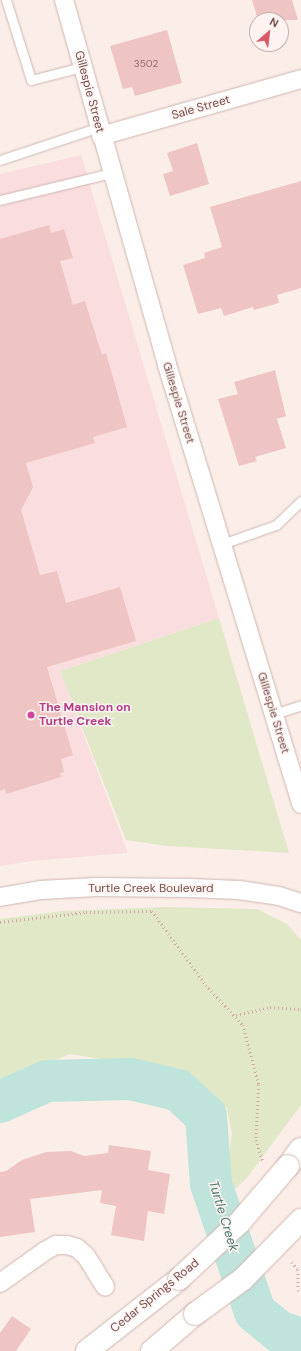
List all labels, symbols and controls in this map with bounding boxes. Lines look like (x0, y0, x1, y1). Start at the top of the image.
north arrow (249, 12, 289, 52)
text: N (267, 14, 281, 30)
street label: Gillespie Street (71, 49, 107, 135)
house number: 3502 (134, 58, 158, 70)
street label: Sale Street (170, 93, 232, 123)
street label: Gillespie Street (159, 360, 197, 446)
street label: Gillespie Street (254, 670, 292, 756)
place label: The Mansion on Turtle Creek (39, 701, 131, 729)
marker: The Mansion on Turtle Creek (26, 710, 36, 720)
street label: Turtle Creek Boulevard (88, 882, 214, 896)
water label: Turtle Creek (205, 1179, 241, 1253)
street label: Cedar Springs Road (108, 1256, 202, 1336)

